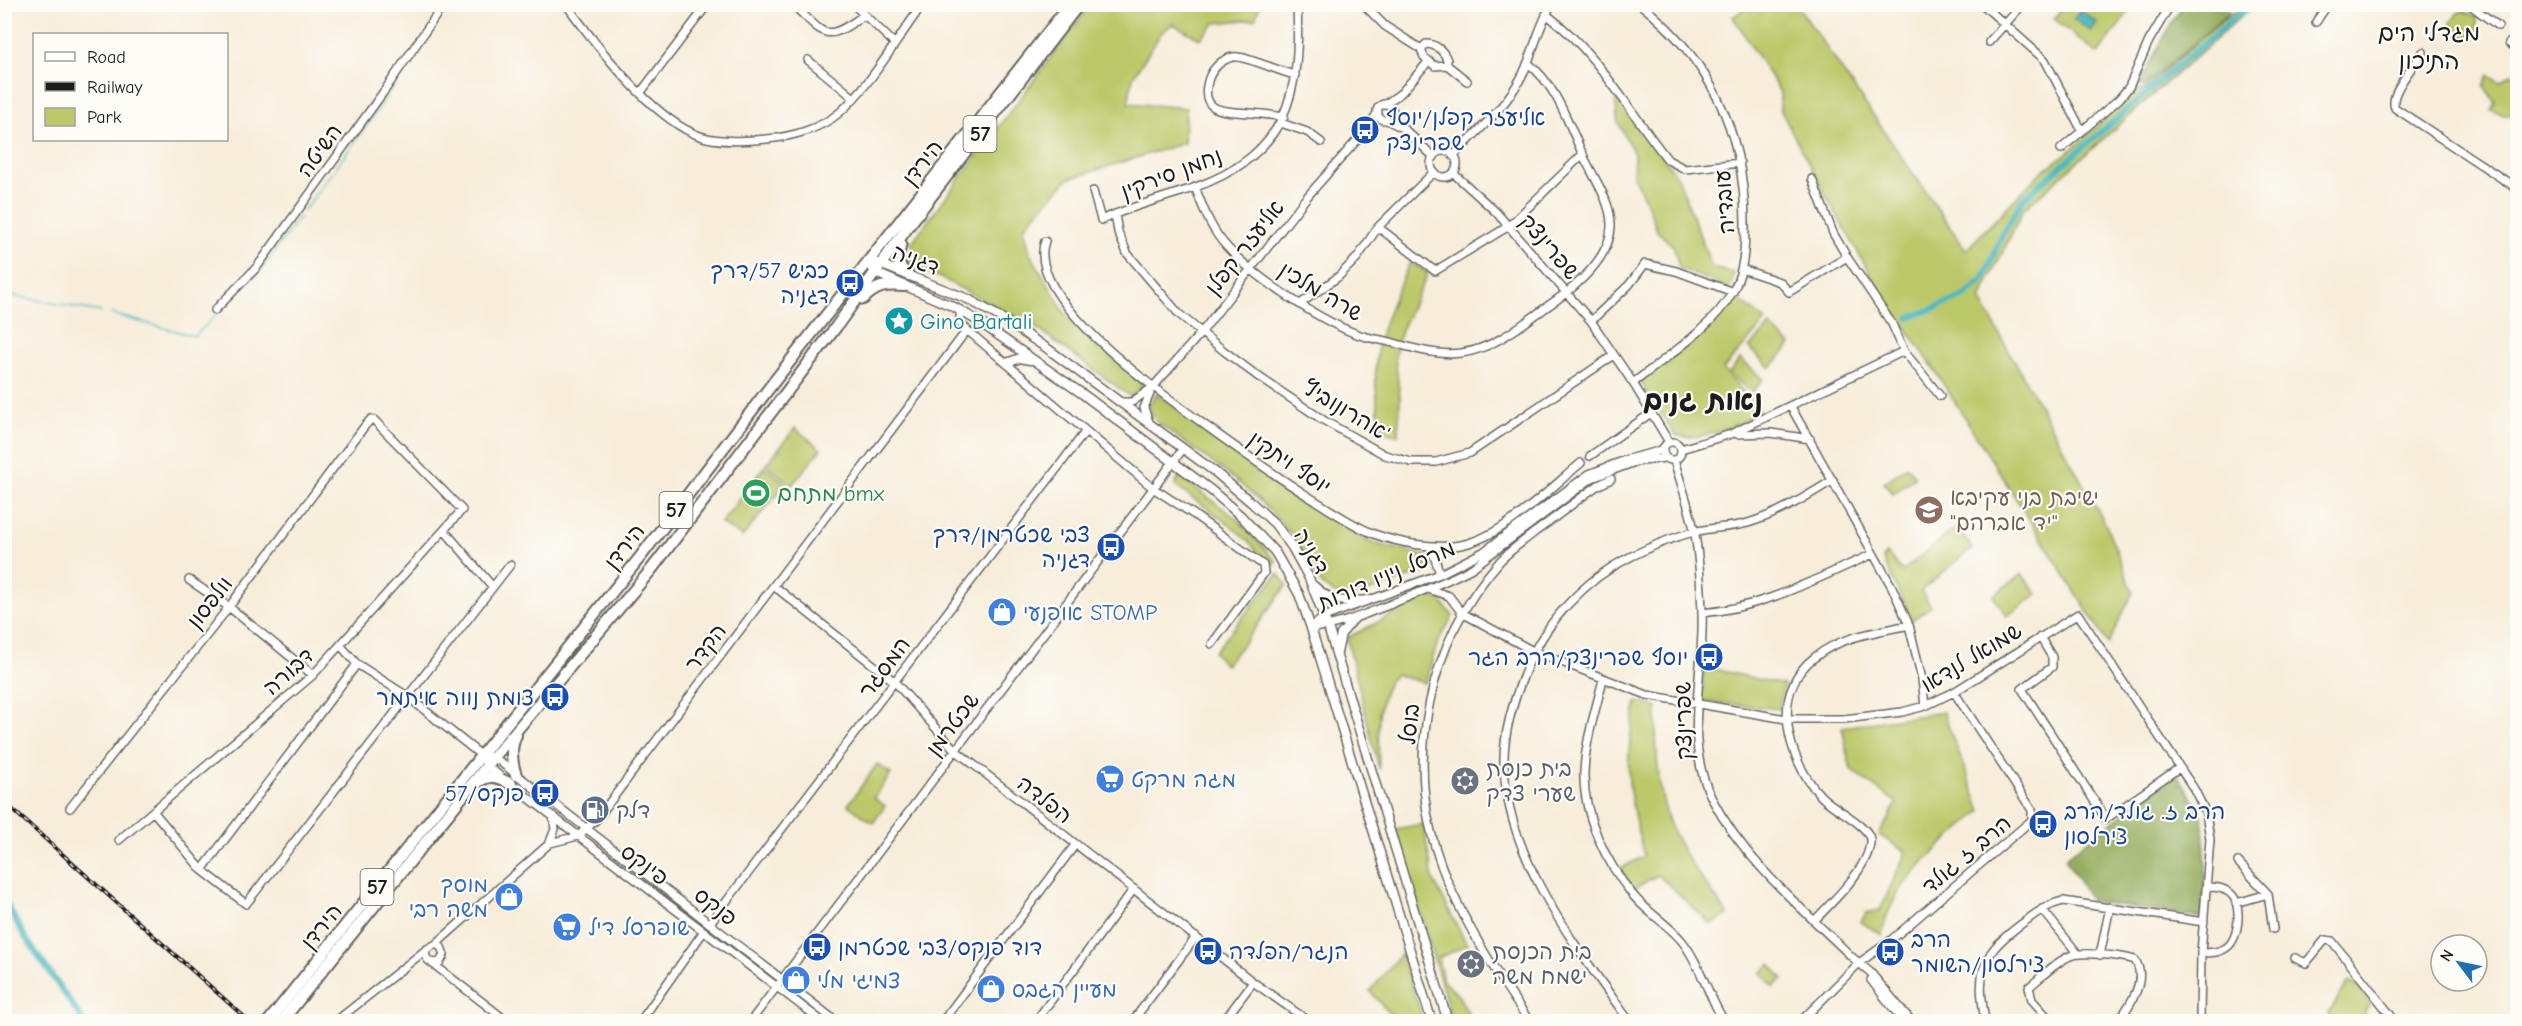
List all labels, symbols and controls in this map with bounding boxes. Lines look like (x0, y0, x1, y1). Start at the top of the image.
district label: מגדלי הים התיכון (2378, 19, 2480, 75)
legend (33, 33, 228, 141)
text: Road (87, 47, 126, 68)
text: Railway (87, 77, 144, 98)
place label: אליעזר קפלן/יוסף שפרינצק (1386, 105, 1546, 156)
text: Park (87, 107, 122, 128)
bus stop icon: אליעזר קפלן/יוסף שפרינצק (1349, 114, 1381, 146)
road number: 57 (964, 116, 996, 152)
street label: השיטה (292, 119, 348, 182)
street label: הירדן (897, 135, 949, 191)
street label: נחמן סירקין (1117, 143, 1226, 205)
street label: עובדיה (1710, 169, 1740, 235)
street label: אליעזר קפלן (1200, 195, 1290, 300)
street label: שפרינצק (1514, 208, 1584, 285)
street label: דגניה (888, 239, 943, 281)
street label: שרה מלכין (1274, 257, 1367, 327)
place label: כביש 57/דרך דגניה (711, 258, 829, 309)
bus stop icon: כביש 57/דרך דגניה (834, 267, 866, 299)
place icon: Gino Bartali (883, 305, 915, 337)
place label: Gino Bartali (920, 309, 1032, 335)
street label: אהרונוביץ' (1298, 375, 1395, 447)
district label: נאות גנים (1643, 385, 1763, 418)
street label: יוסף ויתקין (1243, 426, 1336, 500)
sports icon: מתחם bmx (740, 477, 772, 509)
place label: מתחם bmx (777, 481, 885, 507)
place label: ישיבת בני עקיבא "יד אברהם" (1950, 485, 2099, 536)
road number: 57 (660, 492, 692, 528)
school or university icon: ישיבת בני עקיבא "יד אברהם" (1913, 494, 1945, 526)
street label: הירדן (599, 519, 651, 575)
place label: צבי שכטרמן/דרך דגניה (933, 522, 1090, 573)
street label: דגניה (1288, 524, 1335, 579)
bus stop icon: צבי שכטרמן/דרך דגניה (1095, 531, 1127, 563)
street label: מרסל ניניו דורות (1312, 535, 1459, 617)
street label: וולפסון (182, 572, 238, 634)
shop icon: אופנעי STOMP (986, 596, 1018, 628)
place label: אופנעי STOMP (1023, 600, 1157, 626)
street label: שמואל לנדאו (1916, 618, 2027, 698)
street label: הקדר (679, 619, 732, 677)
street label: המסגר (854, 632, 916, 703)
bus stop icon: יוסף שפרינצק/הרב הגר (1693, 641, 1725, 673)
street label: דבורה (258, 642, 319, 701)
place label: יוסף שפרינצק/הרב הגר (1468, 645, 1688, 671)
bus stop icon: צומת נווה איתמר (539, 681, 571, 713)
street label: שפרינצק (1670, 681, 1698, 760)
place label: צומת נווה איתמר (376, 685, 534, 711)
street label: שכטרמן (921, 688, 985, 761)
street label: בוסל (1395, 702, 1425, 746)
place label: בית כנסת שערי צדק (1486, 756, 1576, 807)
supermarket icon: מגה מרקט (1094, 763, 1126, 795)
synagogue icon: בית כנסת שערי צדק (1449, 765, 1481, 797)
place label: מגה מרקט (1131, 767, 1236, 793)
street label: הפלדה (1012, 770, 1077, 829)
bus stop icon: פנקס/57 (529, 777, 561, 809)
place label: פנקס/57 (445, 781, 524, 807)
fuel station icon: דלק (579, 794, 611, 826)
place label: דלק (616, 798, 650, 824)
place label: הרב ז. גולד/הרב צירלסון (2064, 799, 2225, 850)
bus stop icon: הרב ז. גולד/הרב צירלסון (2027, 808, 2059, 840)
street label: הרב ז גולד (1917, 810, 2016, 900)
street label: פינקס (615, 838, 673, 891)
road number: 57 (360, 869, 394, 905)
place label: מוסך משה רבי (409, 872, 488, 923)
shop icon: מוסך משה רבי (493, 881, 525, 913)
street label: פנקס (689, 882, 742, 931)
street label: הירדן (296, 899, 348, 955)
supermarket icon: שופרסל דיל (551, 911, 583, 943)
place label: שופרסל דיל (588, 915, 690, 941)
place label: הרב צירלסון/השומר (1911, 927, 2045, 978)
bus stop icon: דוד פנקס/צבי שכטרמן (801, 931, 833, 963)
north arrow (2429, 933, 2489, 993)
place label: דוד פנקס/צבי שכטרמן (838, 935, 1042, 961)
bus stop icon: הנגר/הפלדה (1192, 935, 1224, 967)
bus stop icon: הרב צירלסון/השומר (1874, 936, 1906, 968)
place label: הנגר/הפלדה (1229, 939, 1349, 965)
place label: בית הכנסת ישמח משה (1492, 939, 1592, 990)
text: N (2437, 946, 2458, 965)
synagogue icon: בית הכנסת ישמח משה (1455, 948, 1487, 980)
shop icon: צמיגי מלי (780, 964, 812, 996)
place label: צמיגי מלי (817, 968, 900, 994)
shop icon: מעיין הגבס (975, 973, 1007, 1005)
place label: מעיין הגבס (1012, 977, 1117, 1003)

